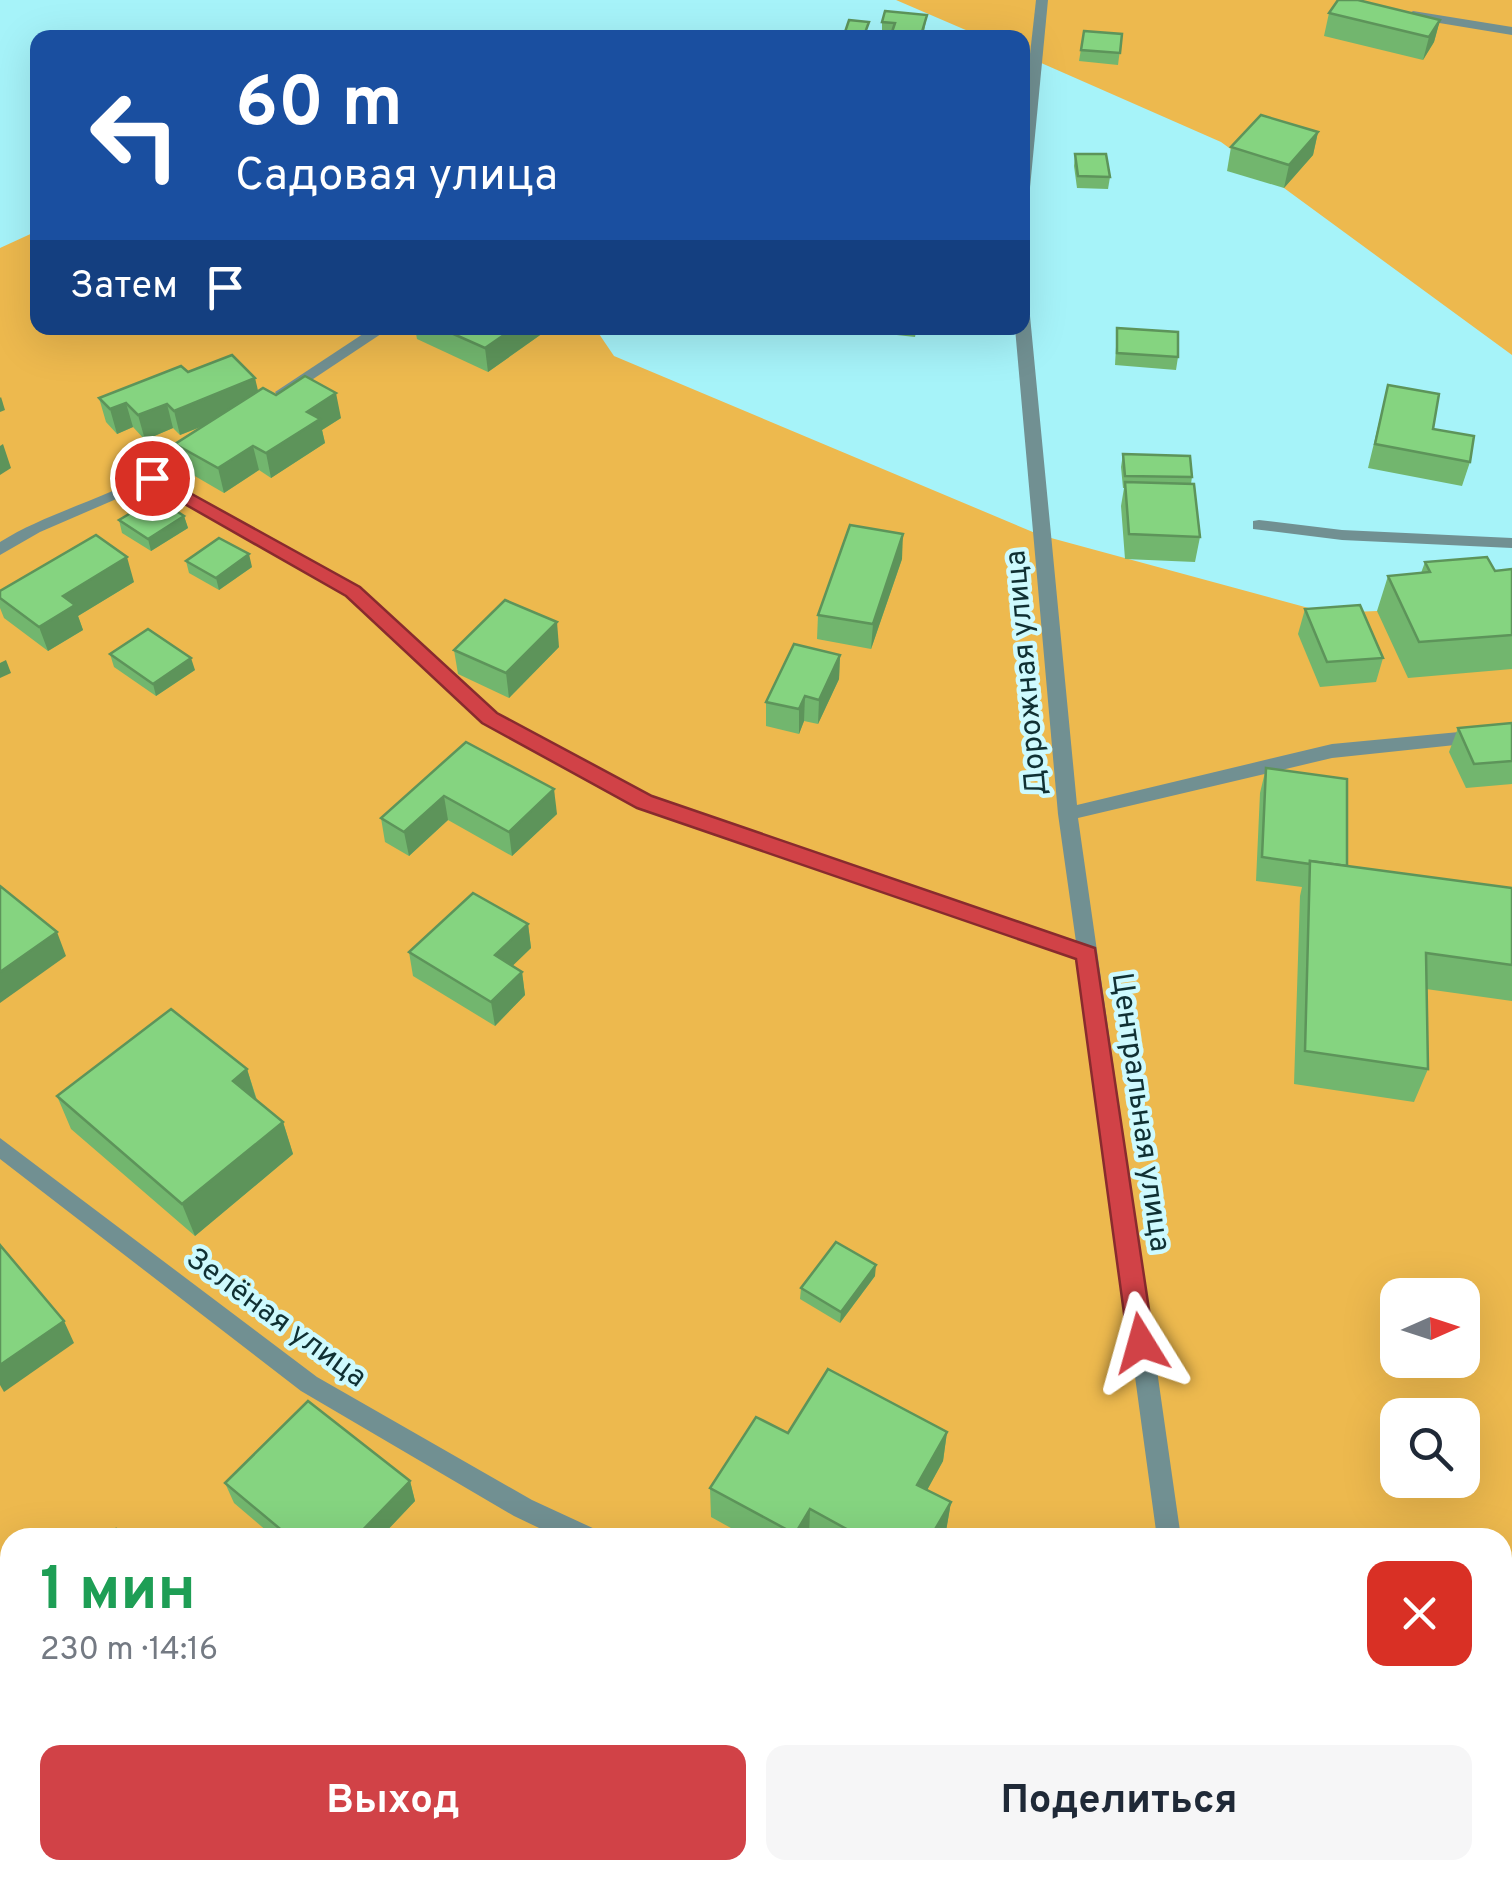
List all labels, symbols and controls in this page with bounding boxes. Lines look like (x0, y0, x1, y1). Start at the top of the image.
text: 60 m (235, 62, 403, 151)
icon: left (70, 70, 200, 200)
text: Садовая улица (235, 149, 558, 206)
icon: arrive (198, 260, 253, 315)
text: Затем (70, 263, 178, 312)
pin (110, 436, 195, 521)
icon: arrive (125, 451, 180, 506)
street label: Дорожная улица (998, 549, 1057, 797)
street label: Центральная улица (1102, 970, 1177, 1254)
street label: Зелёная улица (178, 1241, 373, 1397)
north arrow (1380, 1278, 1480, 1378)
map controls (1380, 1278, 1480, 1498)
position arrow (1089, 1291, 1193, 1395)
button: search (1380, 1398, 1480, 1498)
text: 1 мин (40, 1555, 196, 1631)
button: close (1367, 1561, 1472, 1666)
text: 230 m · 14:16 (40, 1631, 218, 1671)
button: Выход (40, 1745, 746, 1860)
button: Поделиться (766, 1745, 1472, 1860)

